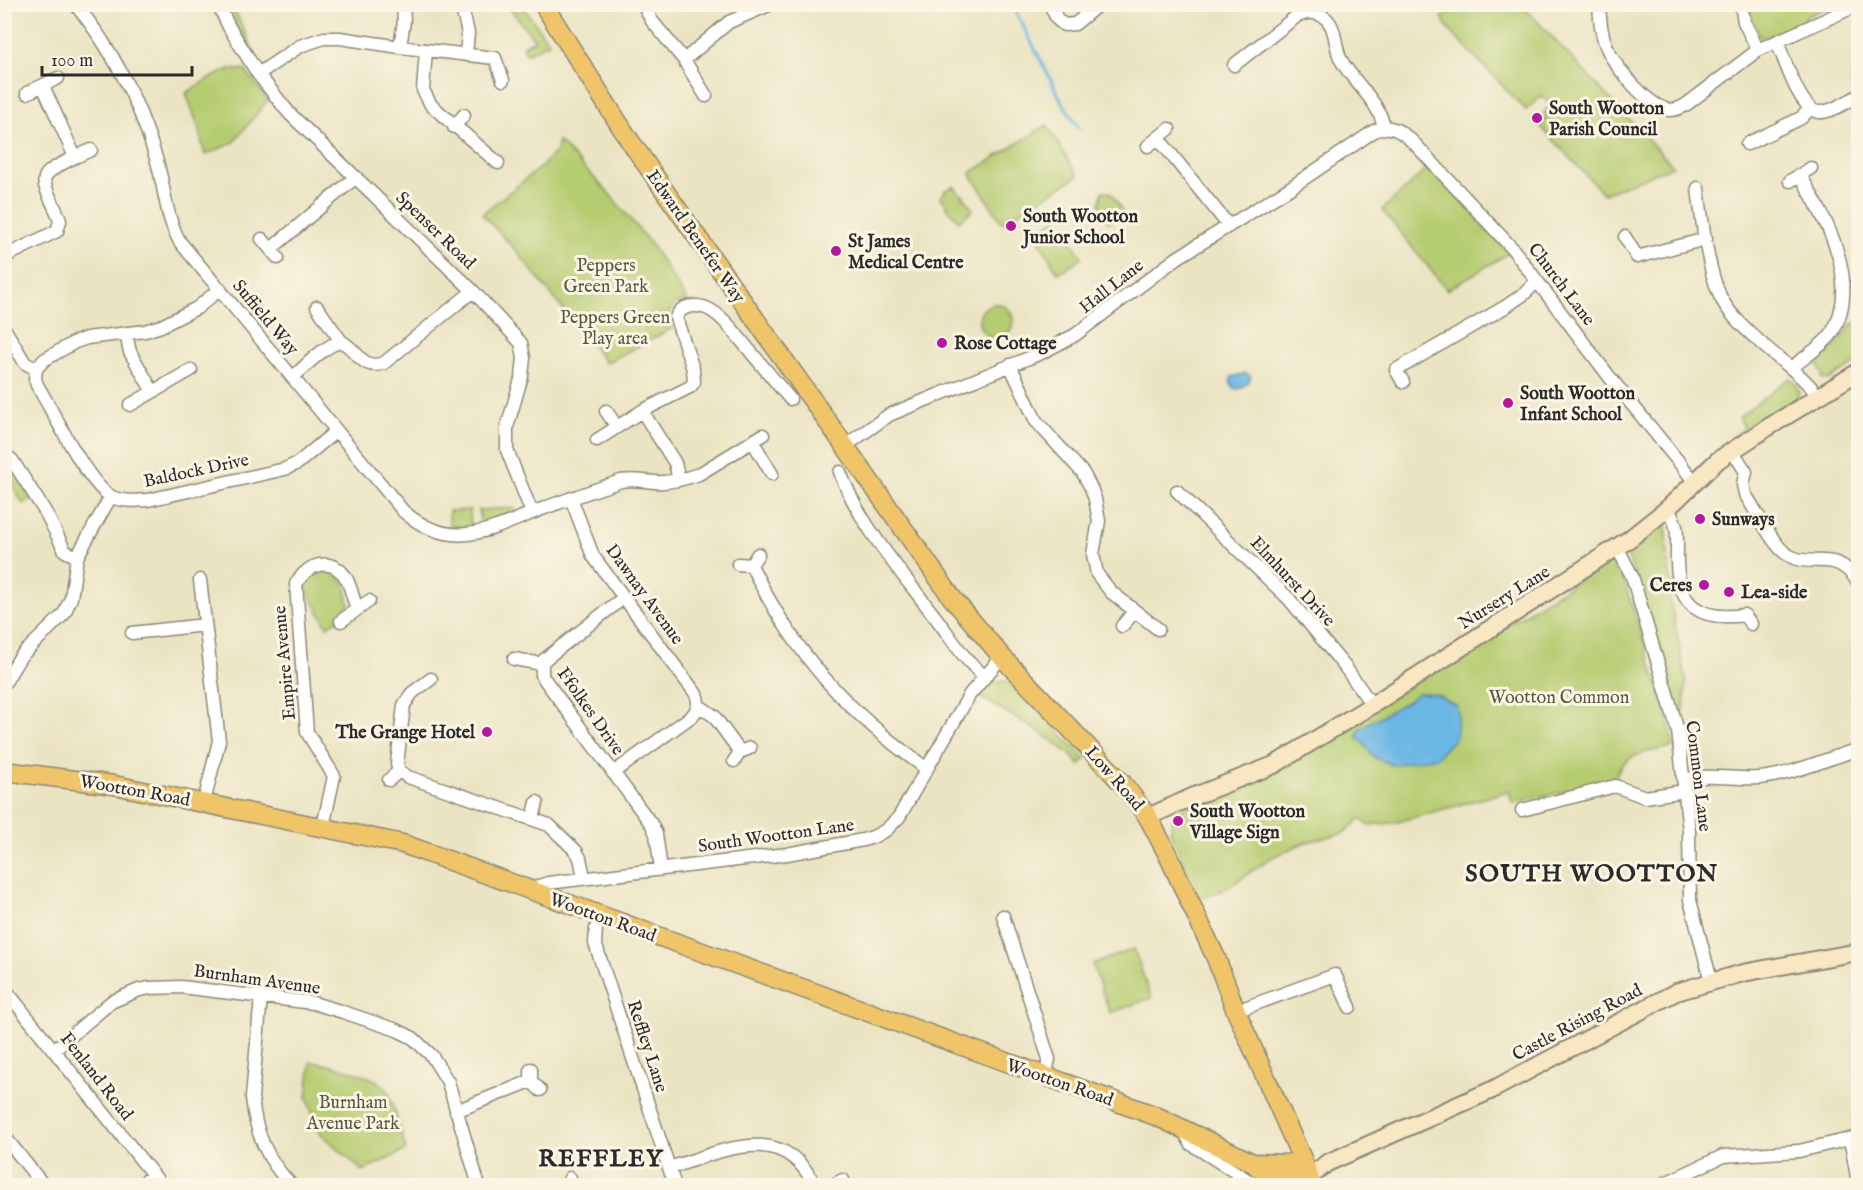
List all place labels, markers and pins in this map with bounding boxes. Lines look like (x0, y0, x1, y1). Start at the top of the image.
place label: South Wootton Parish Council (1549, 98, 1664, 142)
marker: South Wootton Parish Council (1530, 111, 1544, 125)
place label: South Wootton Junior School (1021, 206, 1138, 250)
marker: South Wootton Junior School (1004, 219, 1018, 233)
place label: St James Medical Centre (848, 231, 964, 275)
marker: St James Medical Centre (829, 244, 843, 258)
place label: Rose Cottage (954, 333, 1057, 356)
marker: Rose Cottage (935, 336, 949, 350)
place label: South Wootton Infant School (1520, 383, 1635, 427)
marker: South Wootton Infant School (1501, 396, 1515, 410)
place label: Sunways (1712, 509, 1775, 532)
marker: Sunways (1693, 512, 1707, 526)
place label: Ceres (1650, 575, 1693, 598)
marker: Ceres (1697, 578, 1711, 592)
place label: Lea-side (1741, 582, 1808, 605)
marker: Lea-side (1722, 585, 1736, 599)
place label: The Grange Hotel (335, 722, 476, 745)
marker: The Grange Hotel (480, 725, 494, 739)
place label: South Wootton Village Sign (1189, 801, 1305, 845)
marker: South Wootton Village Sign (1171, 814, 1185, 828)

